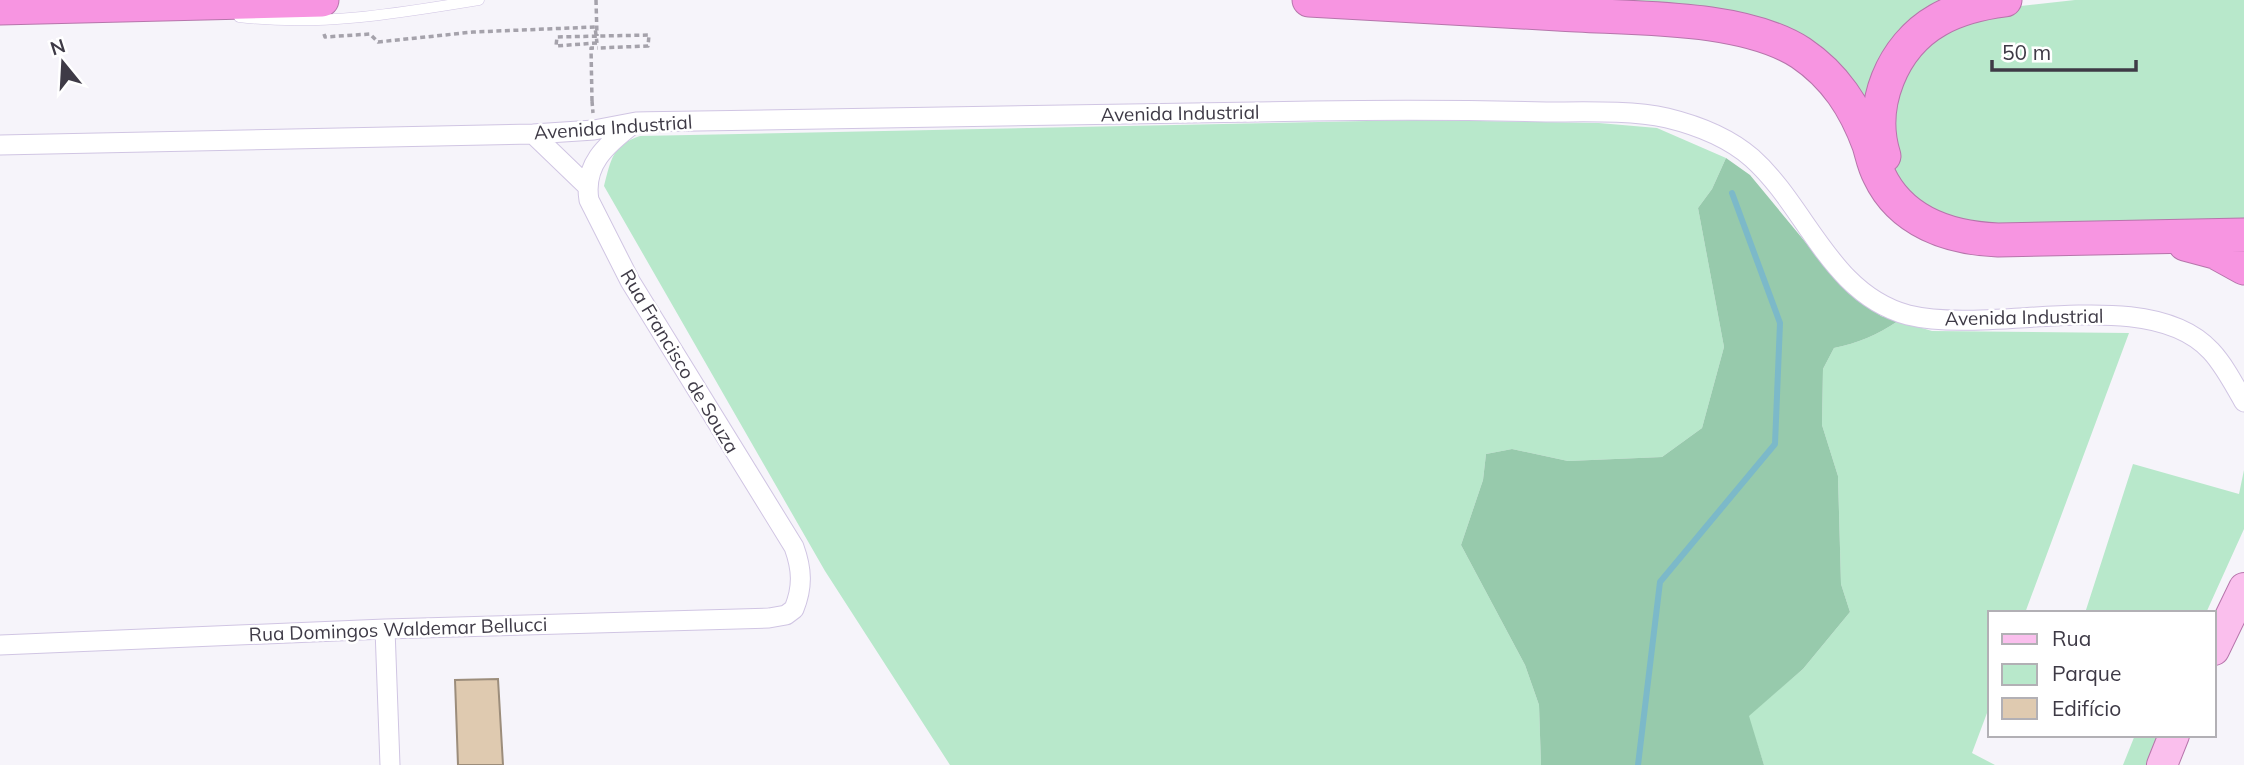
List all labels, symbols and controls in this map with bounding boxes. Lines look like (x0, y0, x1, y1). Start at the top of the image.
north arrow (28, 28, 98, 98)
scale bar (1992, 28, 2136, 72)
text: N (47, 33, 68, 60)
text: 50 m (2002, 39, 2051, 65)
street label: Avenida Industrial (1100, 100, 1260, 126)
street label: Avenida Industrial (533, 109, 693, 145)
street label: Rua Francisco de Souza (616, 265, 744, 457)
street label: Avenida Industrial (1944, 304, 2104, 330)
legend (1988, 611, 2216, 737)
street label: Rua Domingos Waldemar Bellucci (248, 612, 548, 646)
text: Rua (2052, 625, 2091, 651)
text: Parque (2052, 660, 2121, 686)
text: Edifício (2052, 695, 2121, 721)

